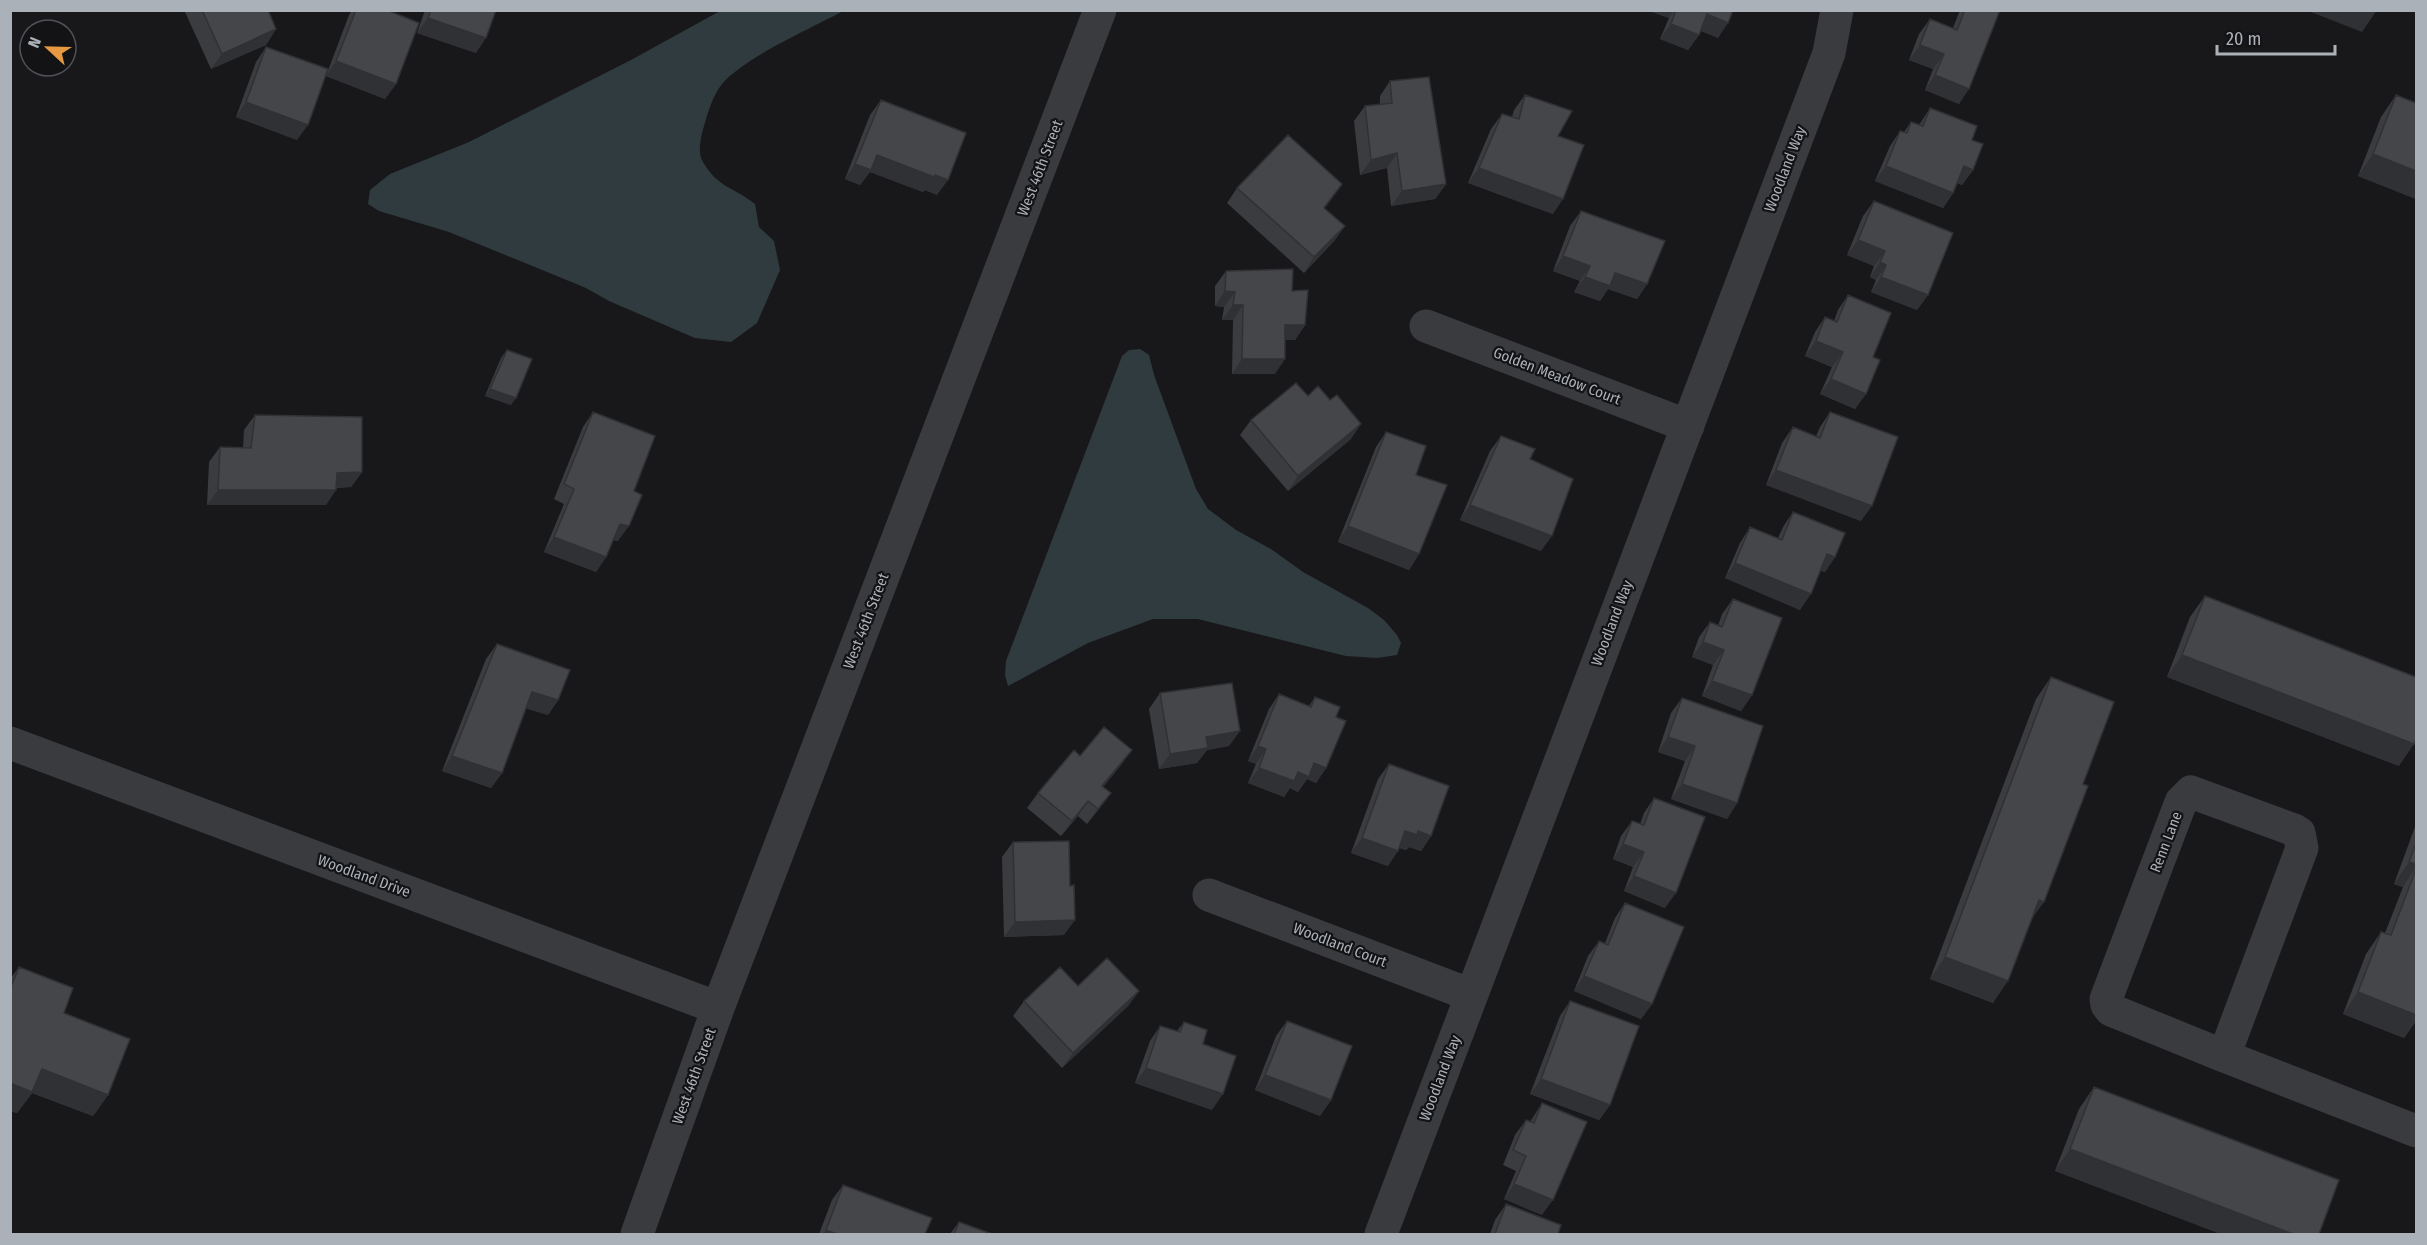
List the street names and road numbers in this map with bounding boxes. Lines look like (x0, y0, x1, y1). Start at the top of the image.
street label: West 46th Street (1013, 117, 1067, 218)
street label: Woodland Way (1760, 123, 1810, 214)
street label: Golden Meadow Court (1491, 343, 1623, 409)
street label: West 46th Street (839, 570, 893, 671)
street label: Woodland Way (1587, 577, 1637, 668)
street label: Renn Lane (2146, 809, 2186, 875)
street label: Woodland Drive (315, 851, 413, 901)
street label: Woodland Court (1291, 919, 1389, 971)
street label: West 46th Street (668, 1025, 720, 1127)
street label: Woodland Way (1415, 1032, 1465, 1123)

